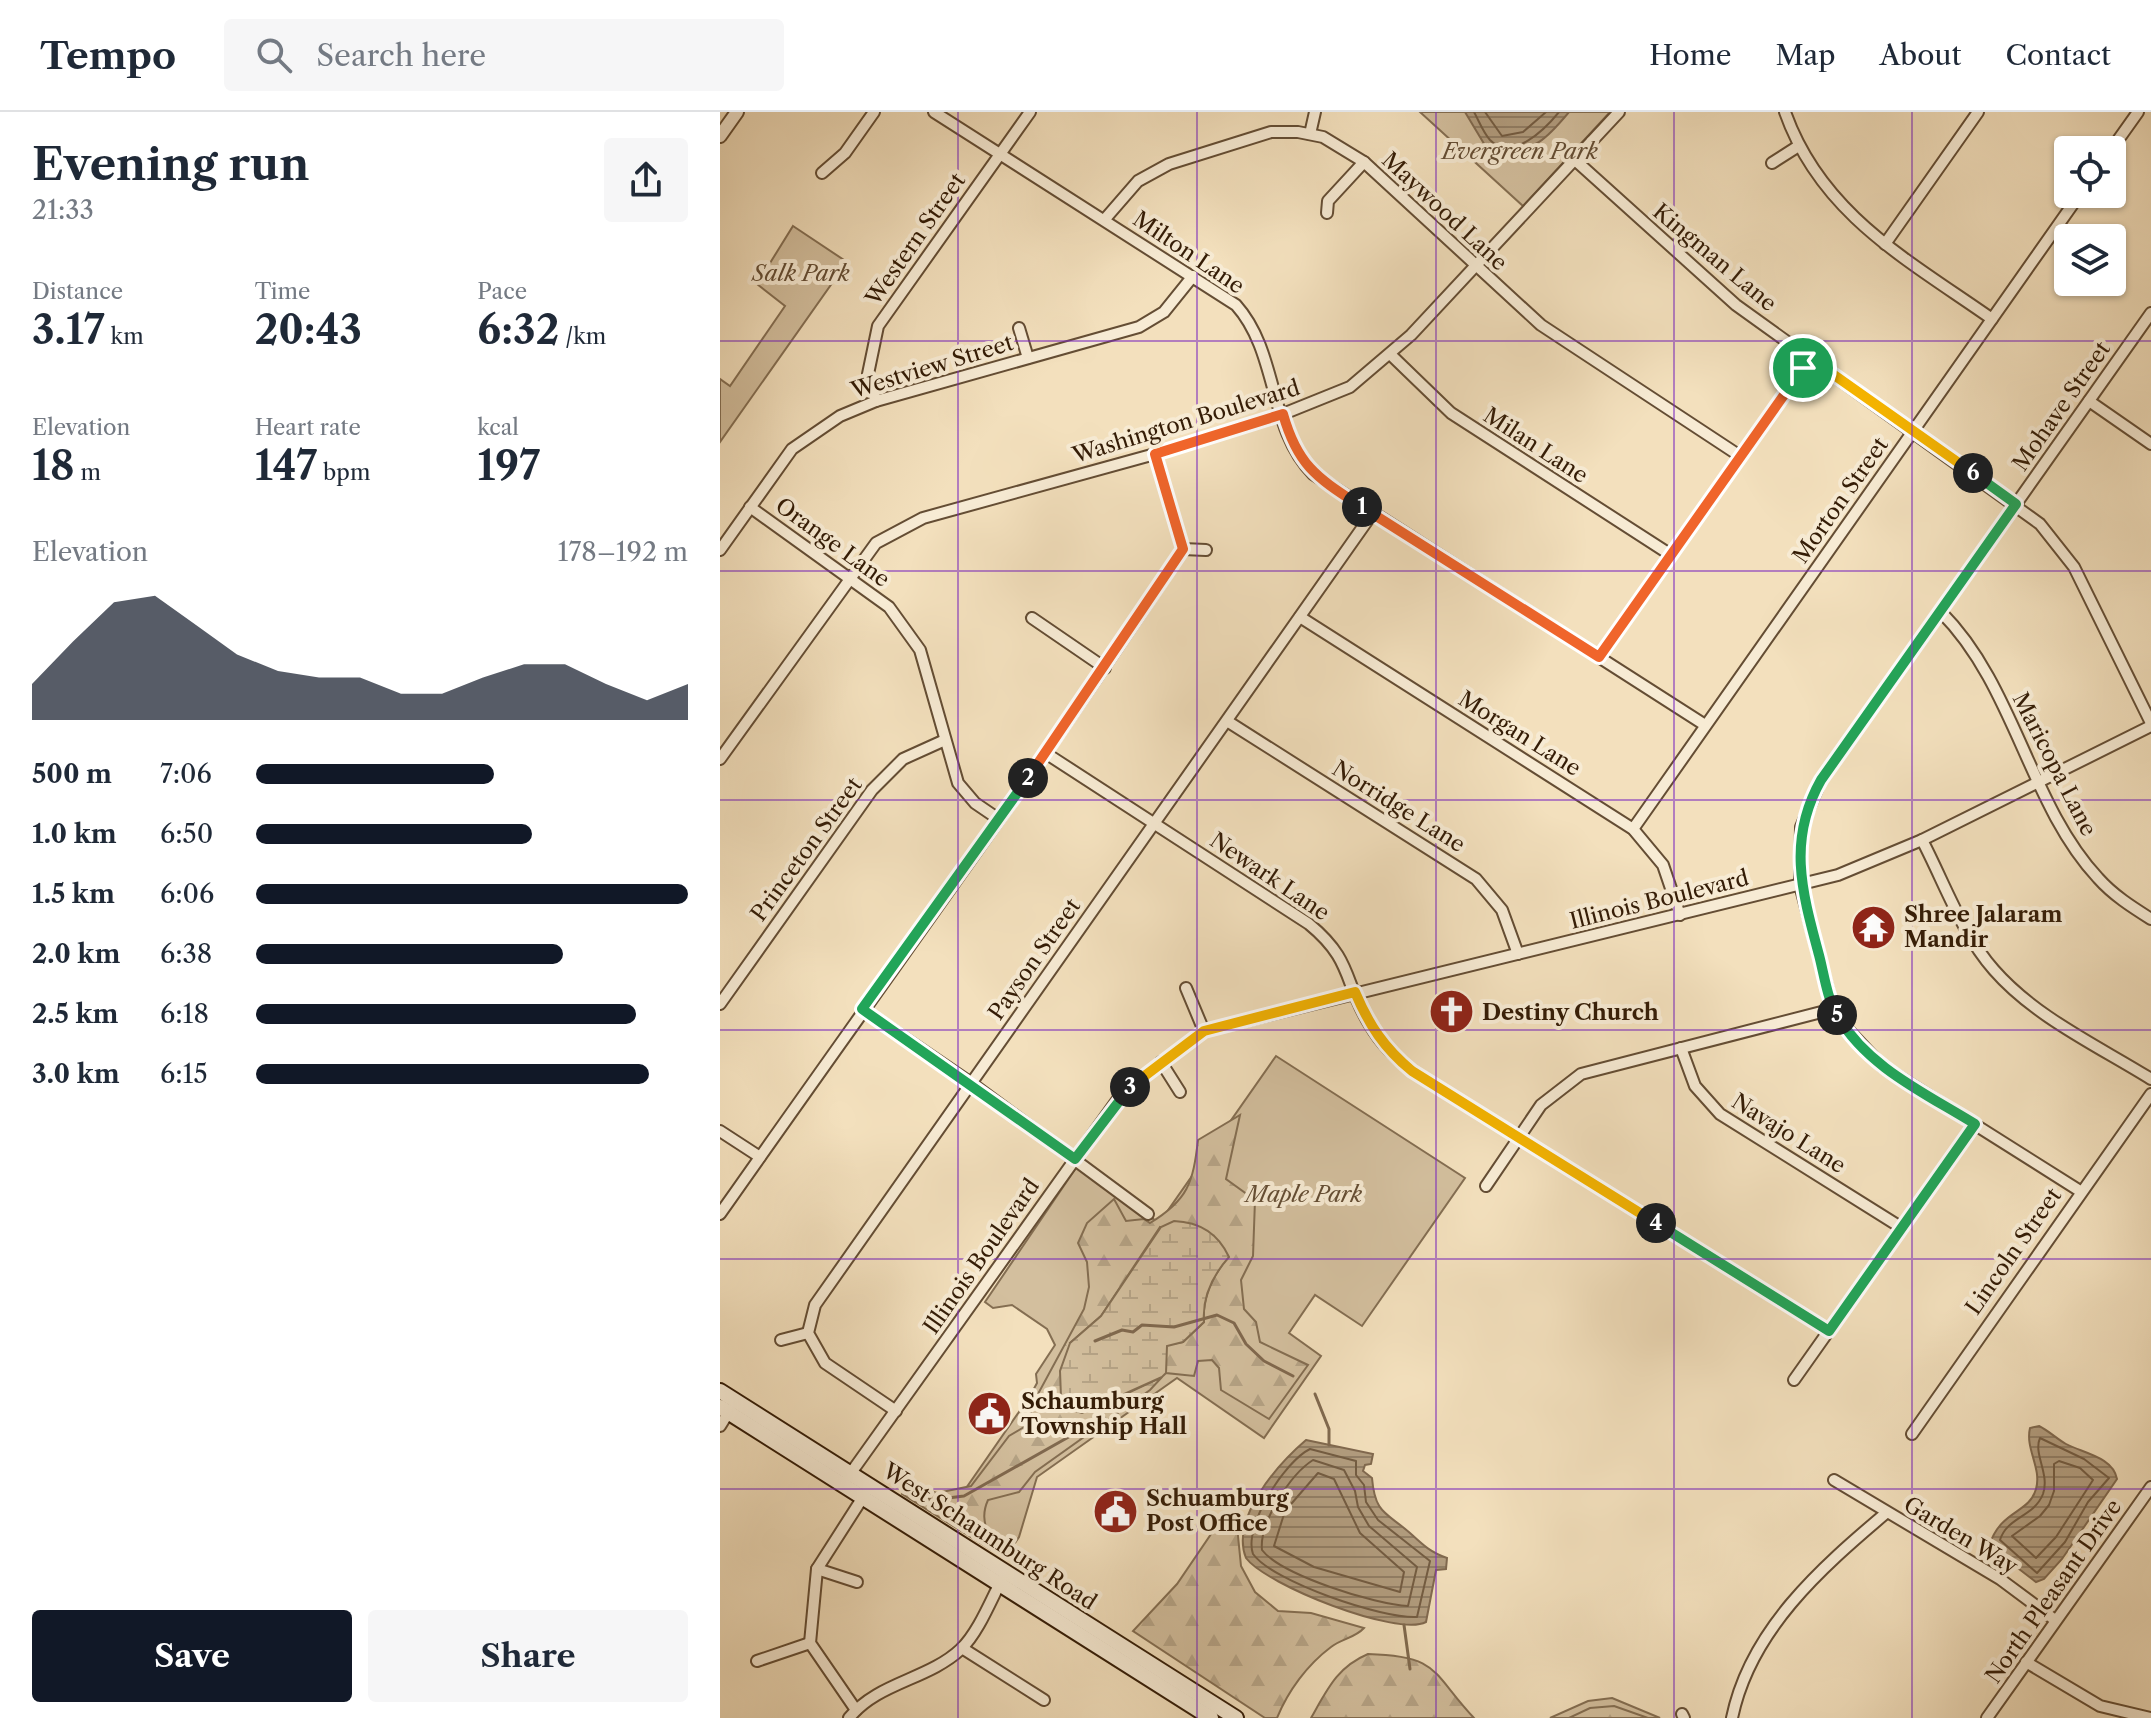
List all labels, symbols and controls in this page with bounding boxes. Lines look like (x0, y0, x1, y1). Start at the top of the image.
search box (224, 19, 784, 91)
text: Tempo (40, 32, 176, 79)
icon: search (252, 33, 296, 77)
text: Search here (316, 37, 486, 74)
text: Home (1649, 38, 1731, 72)
text: Map (1775, 38, 1835, 72)
text: About (1879, 38, 1961, 72)
text: Contact (2005, 38, 2111, 72)
map controls (2054, 136, 2126, 296)
button: locate (2054, 136, 2126, 208)
text: Evening run (32, 137, 309, 191)
button: share (604, 138, 688, 222)
park label: Evergreen Park (1440, 138, 1598, 165)
street label: Maywood Lane (1376, 146, 1513, 276)
street label: Western Street (859, 168, 971, 311)
text: 21:33 (32, 194, 94, 226)
street label: Kingman Lane (1647, 198, 1782, 317)
street label: Milton Lane (1128, 205, 1250, 300)
button: layers (2054, 224, 2126, 296)
park label: Salk Park (750, 260, 850, 287)
text: Distance (32, 278, 123, 305)
text: Time (255, 278, 310, 305)
text: Pace (477, 278, 527, 305)
text: 3.17 (32, 305, 105, 354)
text: 20:43 (255, 305, 362, 354)
text: 6:32 (477, 305, 559, 354)
text: km (105, 323, 144, 350)
text: /km (559, 323, 606, 350)
street label: Westview Street (847, 329, 1017, 404)
pin (1769, 334, 1837, 402)
street label: Mohave Street (2007, 336, 2116, 476)
icon: arrive (1781, 346, 1825, 390)
street label: Washington Boulevard (1068, 374, 1303, 469)
street label: Milan Lane (1479, 402, 1593, 489)
text: Elevation (32, 414, 130, 441)
text: Heart rate (255, 414, 361, 441)
text: kcal (477, 414, 519, 441)
street label: Morton Street (1787, 432, 1894, 569)
text: 18 (32, 441, 75, 490)
text: 147 (255, 441, 317, 490)
text: 197 (477, 441, 540, 490)
pin: 6 (1953, 453, 1993, 493)
text: m (75, 459, 101, 486)
text: bpm (317, 459, 370, 486)
text: 6 (1966, 459, 1980, 486)
pin: 1 (1342, 487, 1382, 527)
street label: Orange Lane (770, 492, 895, 593)
text: 1 (1357, 493, 1367, 520)
text: Elevation (32, 536, 148, 568)
text: 178–192 m (558, 536, 688, 568)
street label: Morgan Lane (1454, 685, 1586, 782)
street label: Maricopa Lane (2007, 688, 2102, 841)
street label: Norridge Lane (1327, 755, 1470, 858)
text: 500 m (32, 758, 112, 790)
text: 7:06 (160, 758, 212, 790)
pin: 2 (1008, 758, 1048, 798)
text: 2 (1022, 764, 1035, 791)
street label: Princeton Street (745, 772, 868, 927)
text: 1.0 km (32, 818, 117, 850)
text: 6:50 (160, 818, 213, 850)
street label: Newark Lane (1205, 827, 1335, 926)
street label: Illinois Boulevard (1567, 864, 1751, 935)
text: 1.5 km (32, 878, 115, 910)
text: 6:06 (160, 878, 214, 910)
street label: Payson Street (983, 893, 1086, 1025)
place label: Shree Jalaram Mandir (1904, 901, 2062, 953)
temple icon: Shree Jalaram Mandir (1849, 903, 1897, 951)
text: 2.0 km (32, 938, 120, 970)
text: 6:38 (160, 938, 212, 970)
church icon: Destiny Church (1427, 988, 1475, 1036)
pin: 5 (1817, 995, 1857, 1035)
text: 2.5 km (32, 998, 118, 1030)
text: 6:18 (160, 998, 209, 1030)
place label: Destiny Church (1482, 999, 1659, 1026)
text: 5 (1831, 1001, 1843, 1028)
text: 3.0 km (32, 1058, 120, 1090)
text: 6:15 (160, 1058, 208, 1090)
pin: 3 (1110, 1067, 1150, 1107)
text: 3 (1124, 1073, 1136, 1100)
street label: Navajo Lane (1727, 1088, 1851, 1179)
street label: Illinois Boulevard (918, 1173, 1045, 1339)
park label: Maple Park (1243, 1181, 1363, 1208)
street label: Lincoln Street (1960, 1183, 2067, 1320)
pin: 4 (1636, 1203, 1676, 1243)
text: 4 (1649, 1209, 1663, 1236)
place label: Schaumburg Township Hall (1021, 1388, 1187, 1440)
public building icon: Schaumburg Township Hall (966, 1390, 1014, 1438)
street label: West Schaumburg Road (877, 1457, 1102, 1616)
place label: Schuamburg Post Office (1146, 1485, 1290, 1537)
public building icon: Schuamburg Post Office (1091, 1487, 1139, 1535)
street label: Garden Way (1899, 1491, 2023, 1580)
street label: North Pleasant Drive (1980, 1494, 2127, 1689)
button: Save (32, 1610, 352, 1702)
button: Share (368, 1610, 688, 1702)

